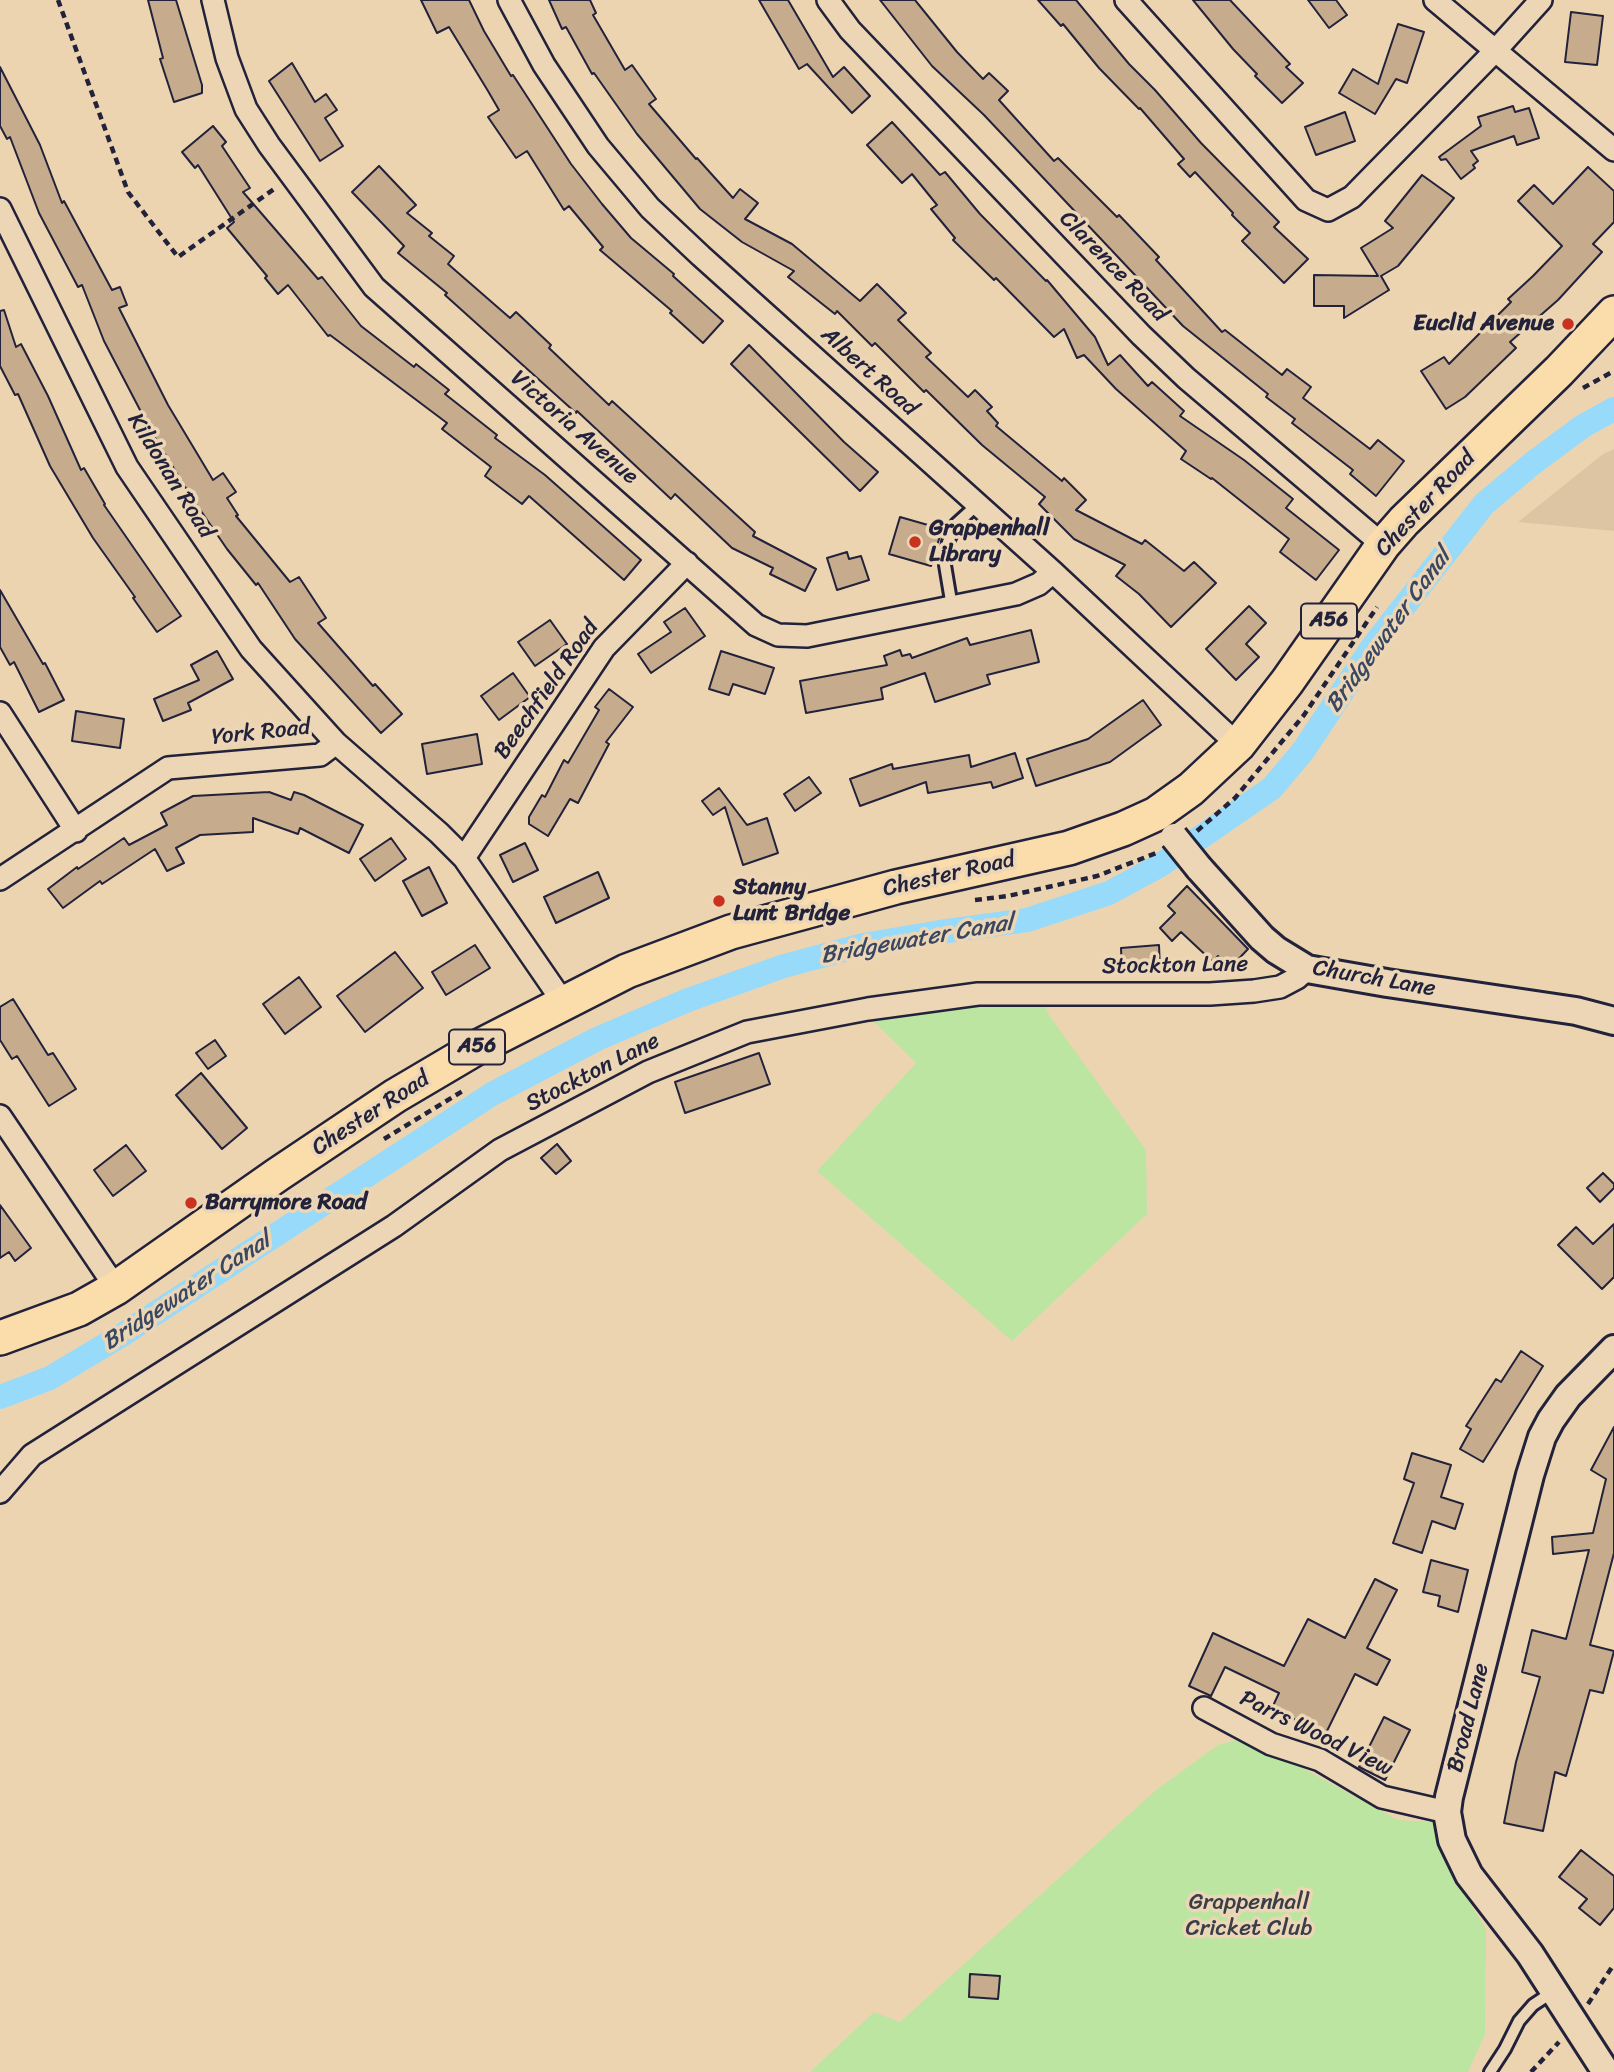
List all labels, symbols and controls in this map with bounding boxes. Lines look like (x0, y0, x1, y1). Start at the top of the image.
street label: Clarence Road (1053, 206, 1173, 328)
place label: Euclid Avenue (1413, 310, 1554, 338)
marker: Euclid Avenue (1560, 316, 1576, 332)
street label: Albert Road (815, 321, 923, 423)
street label: Victoria Avenue (505, 365, 643, 491)
street label: Kildonan Road (121, 408, 219, 544)
street label: Chester Road (1370, 445, 1482, 563)
place label: Grappenhall Library (929, 515, 1050, 569)
marker: Grappenhall Library (907, 534, 923, 550)
water label: Bridgewater Canal (1320, 544, 1458, 718)
road number: A56 (1301, 604, 1357, 638)
street label: Beechfield Road (489, 615, 605, 765)
street label: York Road (210, 714, 312, 752)
street label: Chester Road (880, 846, 1018, 904)
place label: Stanny Lunt Bridge (733, 874, 850, 928)
marker: Stanny Lunt Bridge (711, 893, 727, 909)
water label: Bridgewater Canal (818, 909, 1016, 971)
street label: Stockton Lane (1102, 951, 1248, 981)
street label: Church Lane (1311, 955, 1437, 1003)
street label: Stockton Lane (522, 1027, 664, 1119)
road number: A56 (449, 1030, 505, 1064)
street label: Chester Road (307, 1066, 435, 1162)
place label: Barrymore Road (205, 1189, 367, 1217)
marker: Barrymore Road (183, 1195, 199, 1211)
water label: Bridgewater Canal (97, 1227, 277, 1357)
street label: Broad Lane (1442, 1660, 1496, 1776)
street label: Parrs Wood View (1235, 1685, 1397, 1783)
park label: Grappenhall Cricket Club (1185, 1889, 1313, 1943)

